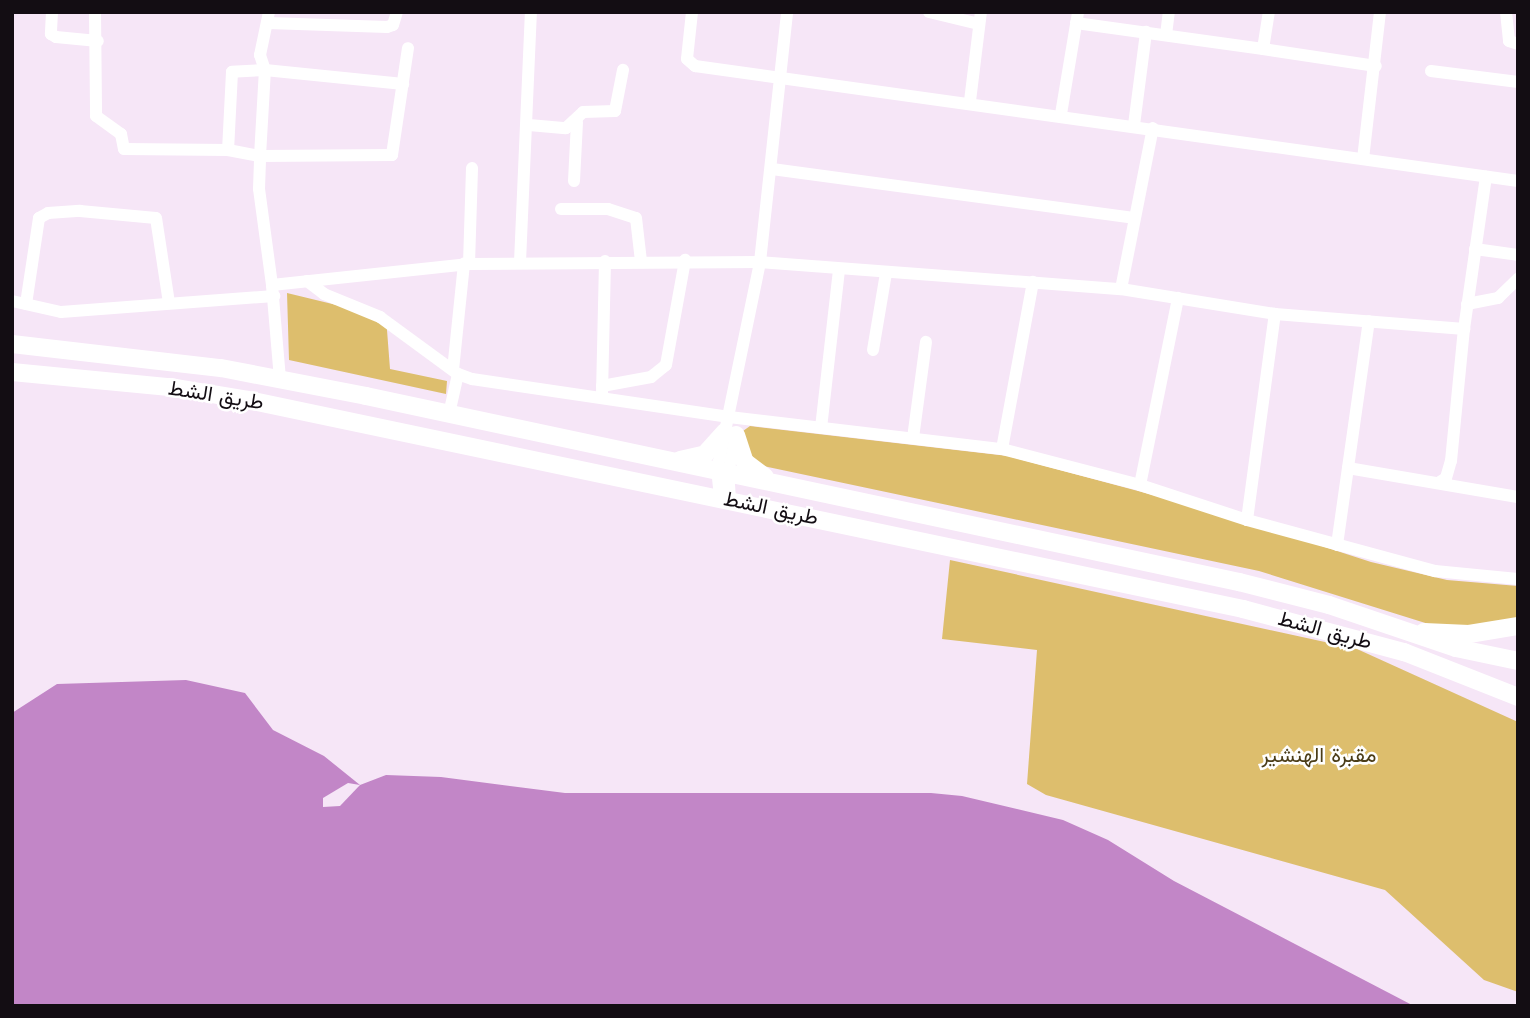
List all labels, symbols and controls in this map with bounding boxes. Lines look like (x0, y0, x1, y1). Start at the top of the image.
street label: طريق الشط (166, 375, 266, 415)
street label: طريق الشط (721, 486, 821, 530)
street label: طريق الشط (1275, 605, 1375, 655)
park label: مقبرة الهنشير (1262, 742, 1376, 768)

